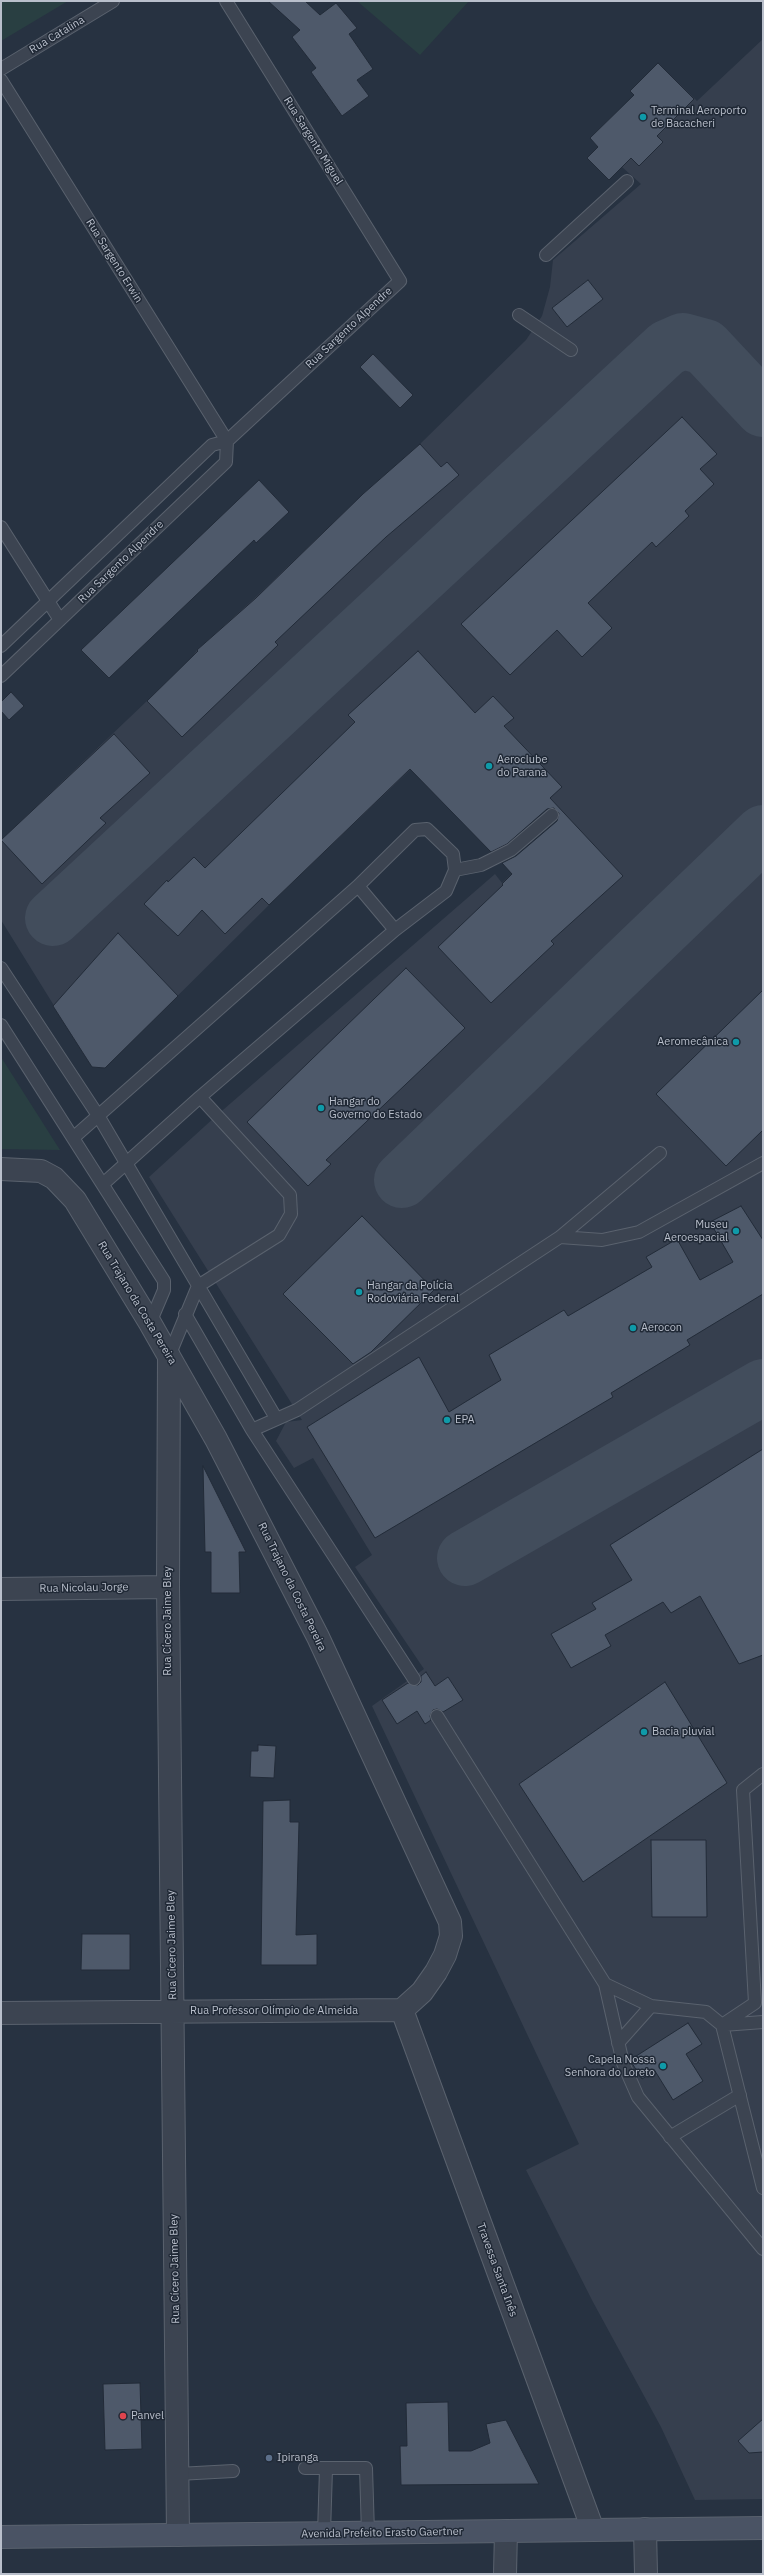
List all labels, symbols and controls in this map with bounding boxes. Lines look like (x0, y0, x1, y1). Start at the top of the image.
street label: Rua Catalina (27, 13, 87, 57)
street label: Rua Sargento Miguel (281, 95, 345, 187)
place label: Terminal Aeroporto de Bacacheri (651, 104, 747, 130)
marker: Terminal Aeroporto de Bacacheri (638, 112, 648, 122)
street label: Rua Sargento Erwin (83, 217, 145, 305)
street label: Rua Sargento Alpendre (303, 284, 395, 372)
street label: Rua Sargento Alpendre (76, 518, 166, 606)
place label: Aeroclube do Parana (497, 753, 547, 779)
marker: Aeroclube do Parana (484, 761, 494, 771)
place label: Aeromecânica (657, 1035, 728, 1049)
marker: Aeromecânica (731, 1037, 741, 1047)
place label: Hangar do Governo do Estado (329, 1095, 422, 1121)
marker: Hangar do Governo do Estado (316, 1103, 326, 1113)
place label: Museu Aeroespacial (664, 1218, 728, 1244)
marker: Museu Aeroespacial (731, 1226, 741, 1236)
street label: Rua Trajano da Costa Pereira (95, 1239, 179, 1367)
place label: Hangar da Polícia Rodoviária Federal (367, 1279, 459, 1305)
marker: Hangar da Polícia Rodoviária Federal (354, 1287, 364, 1297)
place label: Aerocon (641, 1321, 682, 1335)
marker: Aerocon (628, 1323, 638, 1333)
place label: EPA (455, 1413, 475, 1427)
marker: EPA (442, 1415, 452, 1425)
street label: Rua Trajano da Costa Pereira (255, 1520, 329, 1654)
street label: Rua Cícero Jaime Bley (161, 1566, 175, 1676)
street label: Rua Nicolau Jorge (39, 1581, 129, 1595)
place label: Bacia pluvial (652, 1725, 714, 1739)
marker: Bacia pluvial (639, 1727, 649, 1737)
street label: Rua Cícero Jaime Bley (164, 1890, 180, 2000)
street label: Rua Professor Olímpio de Almeida (190, 2004, 358, 2018)
place label: Capela Nossa Senhora do Loreto (565, 2053, 655, 2079)
marker: Capela Nossa Senhora do Loreto (658, 2061, 668, 2071)
street label: Rua Cícero Jaime Bley (167, 2214, 183, 2324)
street label: Travessa Santa Inês (474, 2221, 520, 2319)
place label: Panvel (131, 2409, 164, 2423)
marker: Panvel (118, 2411, 128, 2421)
place label: Ipiranga (277, 2451, 318, 2465)
marker: Ipiranga (264, 2453, 274, 2463)
street label: Avenida Prefeito Erasto Gaertner (301, 2525, 463, 2541)

